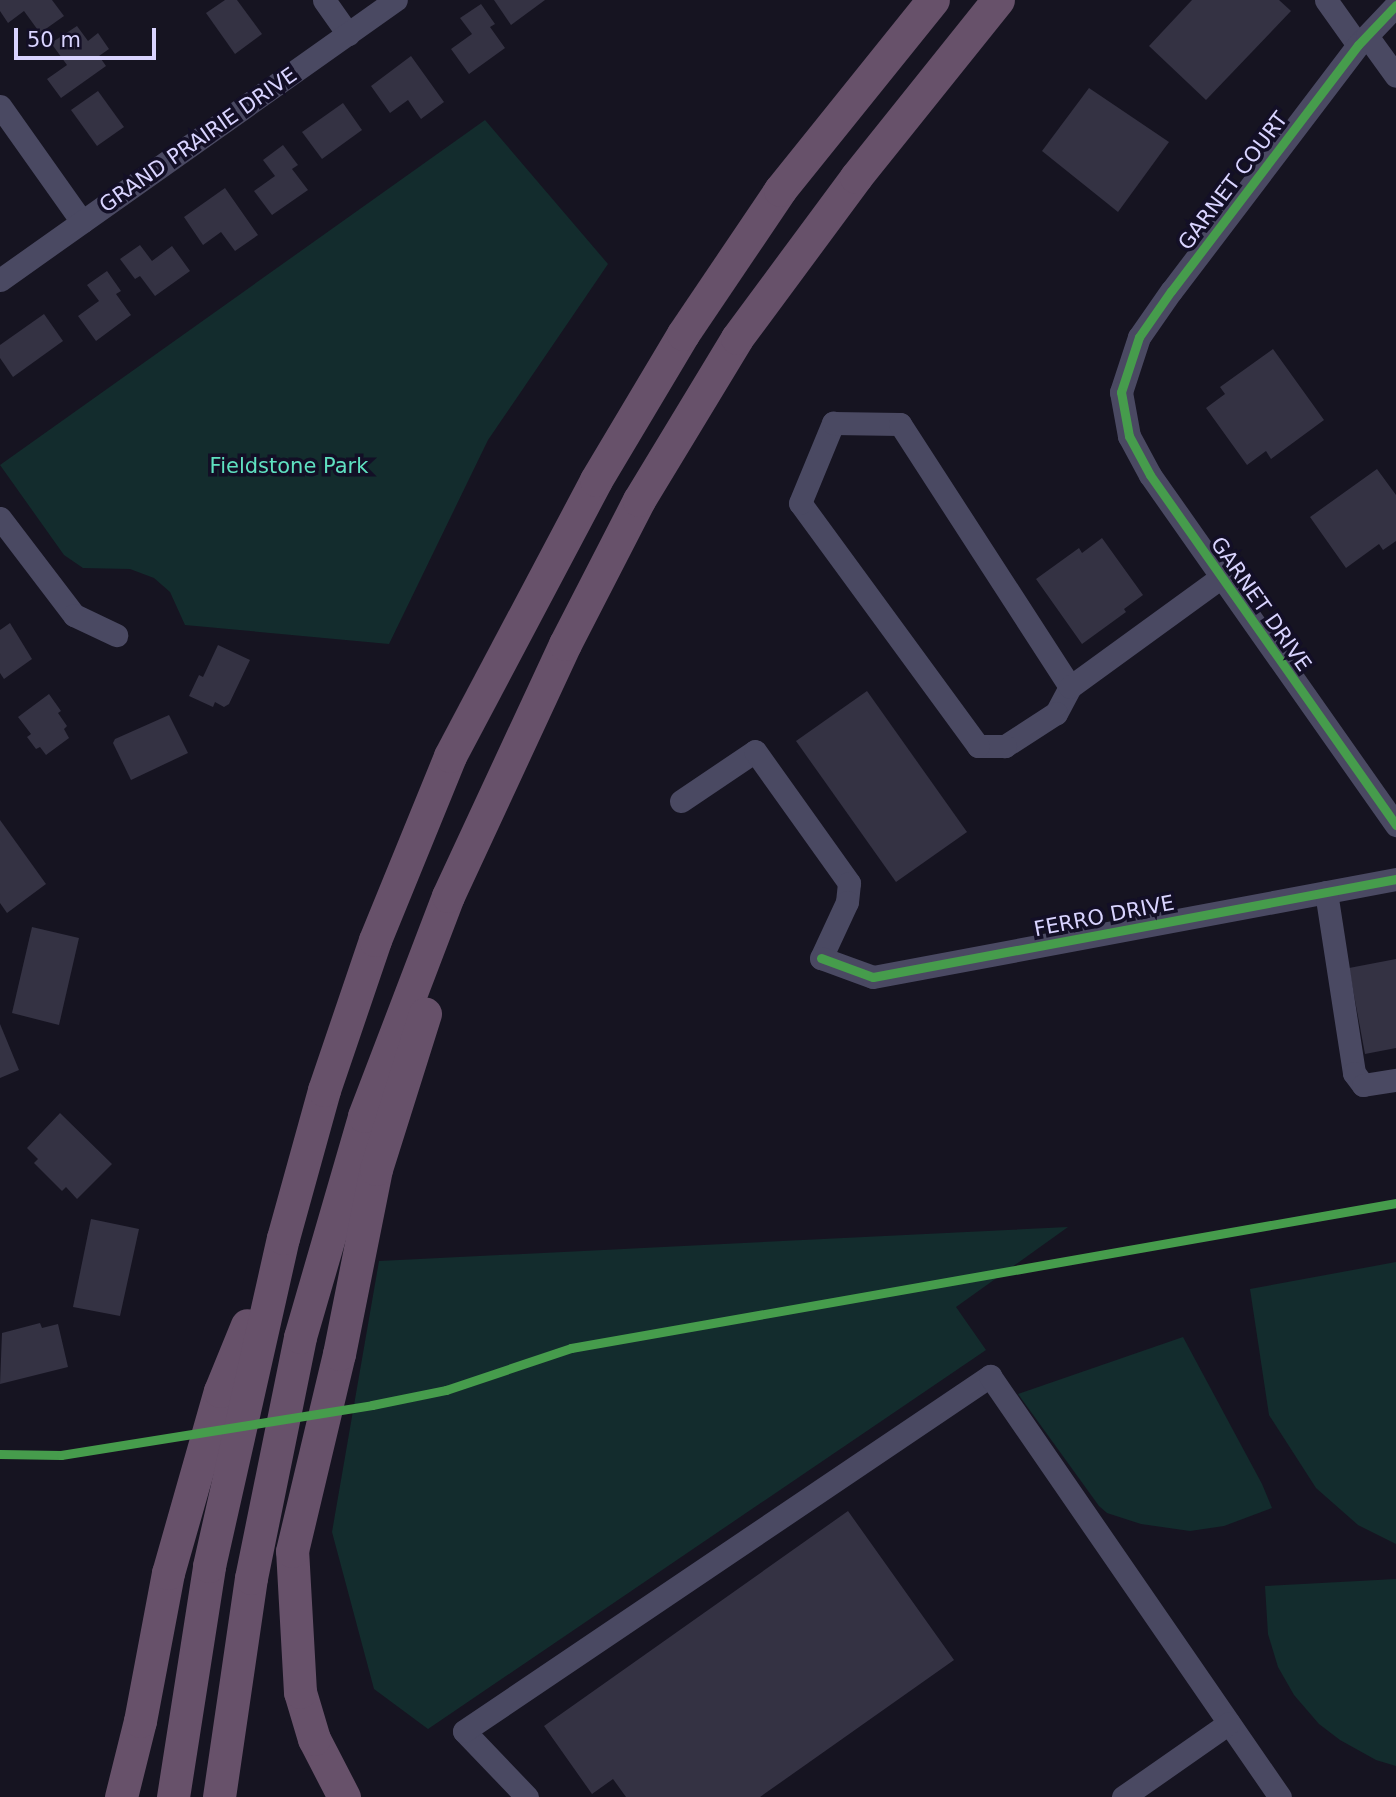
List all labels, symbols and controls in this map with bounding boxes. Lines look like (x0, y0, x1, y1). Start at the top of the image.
scale bar (18, 14, 159, 58)
text: 50 m (27, 28, 81, 52)
street label: GRAND PRAIRIE DRIVE (94, 62, 302, 218)
street label: GARNET COURT (1173, 107, 1293, 255)
park label: Fieldstone Park (210, 453, 368, 479)
street label: GARNET DRIVE (1205, 532, 1317, 676)
street label: FERRO DRIVE (1032, 890, 1176, 942)

